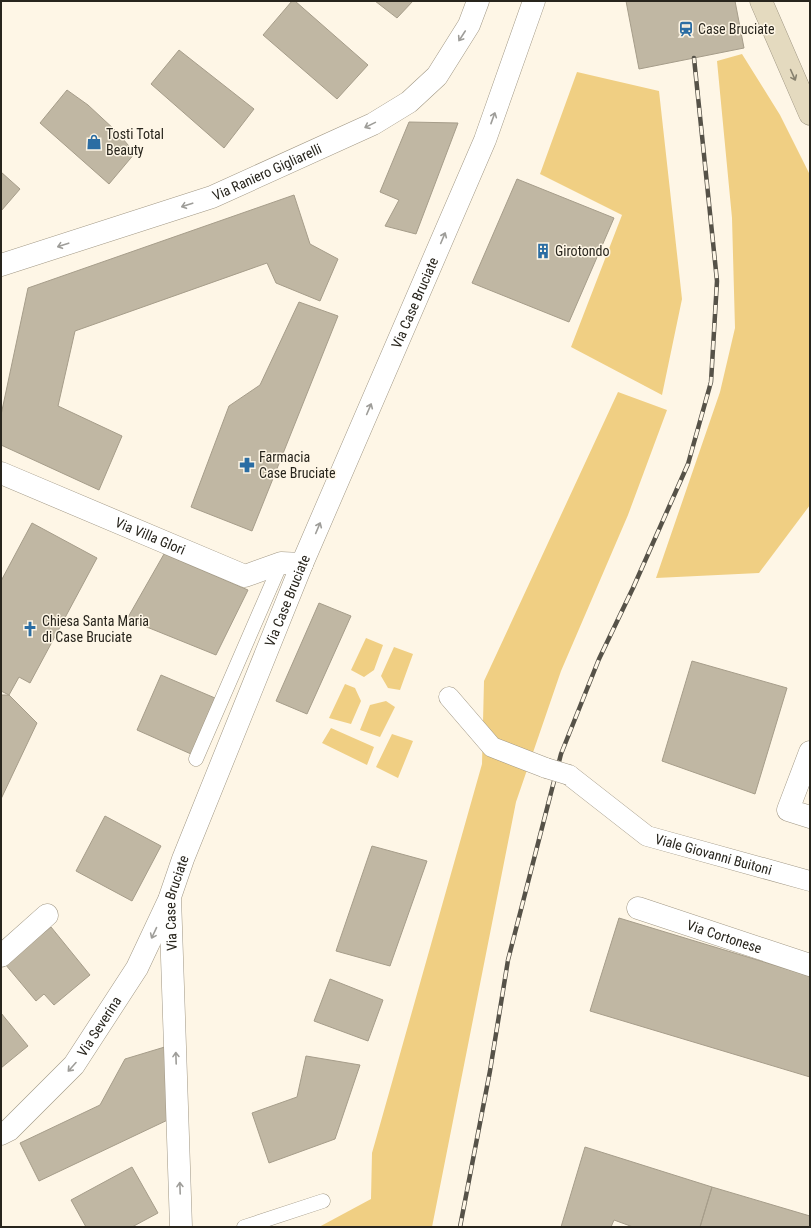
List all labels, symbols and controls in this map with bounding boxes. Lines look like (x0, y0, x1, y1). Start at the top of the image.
station icon: Case Bruciate (677, 20, 695, 38)
place label: Case Bruciate (698, 21, 775, 37)
one-way arrow (458, 30, 466, 41)
one-way arrow (790, 69, 797, 81)
one-way arrow (490, 113, 498, 125)
one-way arrow (364, 122, 376, 129)
place label: Tosti Total Beauty (106, 126, 164, 158)
shop icon: Tosti Total Beauty (85, 133, 103, 151)
street label: Via Raniero Gigliarelli (210, 140, 324, 204)
one-way arrow (181, 202, 194, 209)
one-way arrow (440, 233, 447, 245)
one-way arrow (57, 242, 70, 249)
building icon: Girotondo (534, 242, 552, 260)
place label: Girotondo (555, 243, 609, 259)
street label: Via Case Bruciate (388, 254, 442, 351)
one-way arrow (366, 404, 373, 416)
place label: Farmacia Case Bruciate (259, 449, 336, 481)
pharmacy icon: Farmacia Case Bruciate (238, 456, 256, 474)
street label: Via Villa Glori (113, 514, 188, 558)
one-way arrow (314, 523, 322, 535)
street label: Via Case Bruciate (262, 552, 313, 649)
place label: Chiesa Santa Maria di Case Bruciate (42, 613, 149, 645)
church icon: Chiesa Santa Maria di Case Bruciate (21, 620, 39, 638)
street label: Viale Giovanni Buitoni (653, 831, 774, 878)
street label: Via Case Bruciate (162, 852, 192, 951)
street label: Via Cortonese (685, 917, 764, 957)
one-way arrow (150, 926, 157, 938)
street label: Via Severina (74, 993, 124, 1059)
one-way arrow (172, 1052, 179, 1065)
one-way arrow (67, 1062, 76, 1072)
one-way arrow (176, 1182, 184, 1195)

